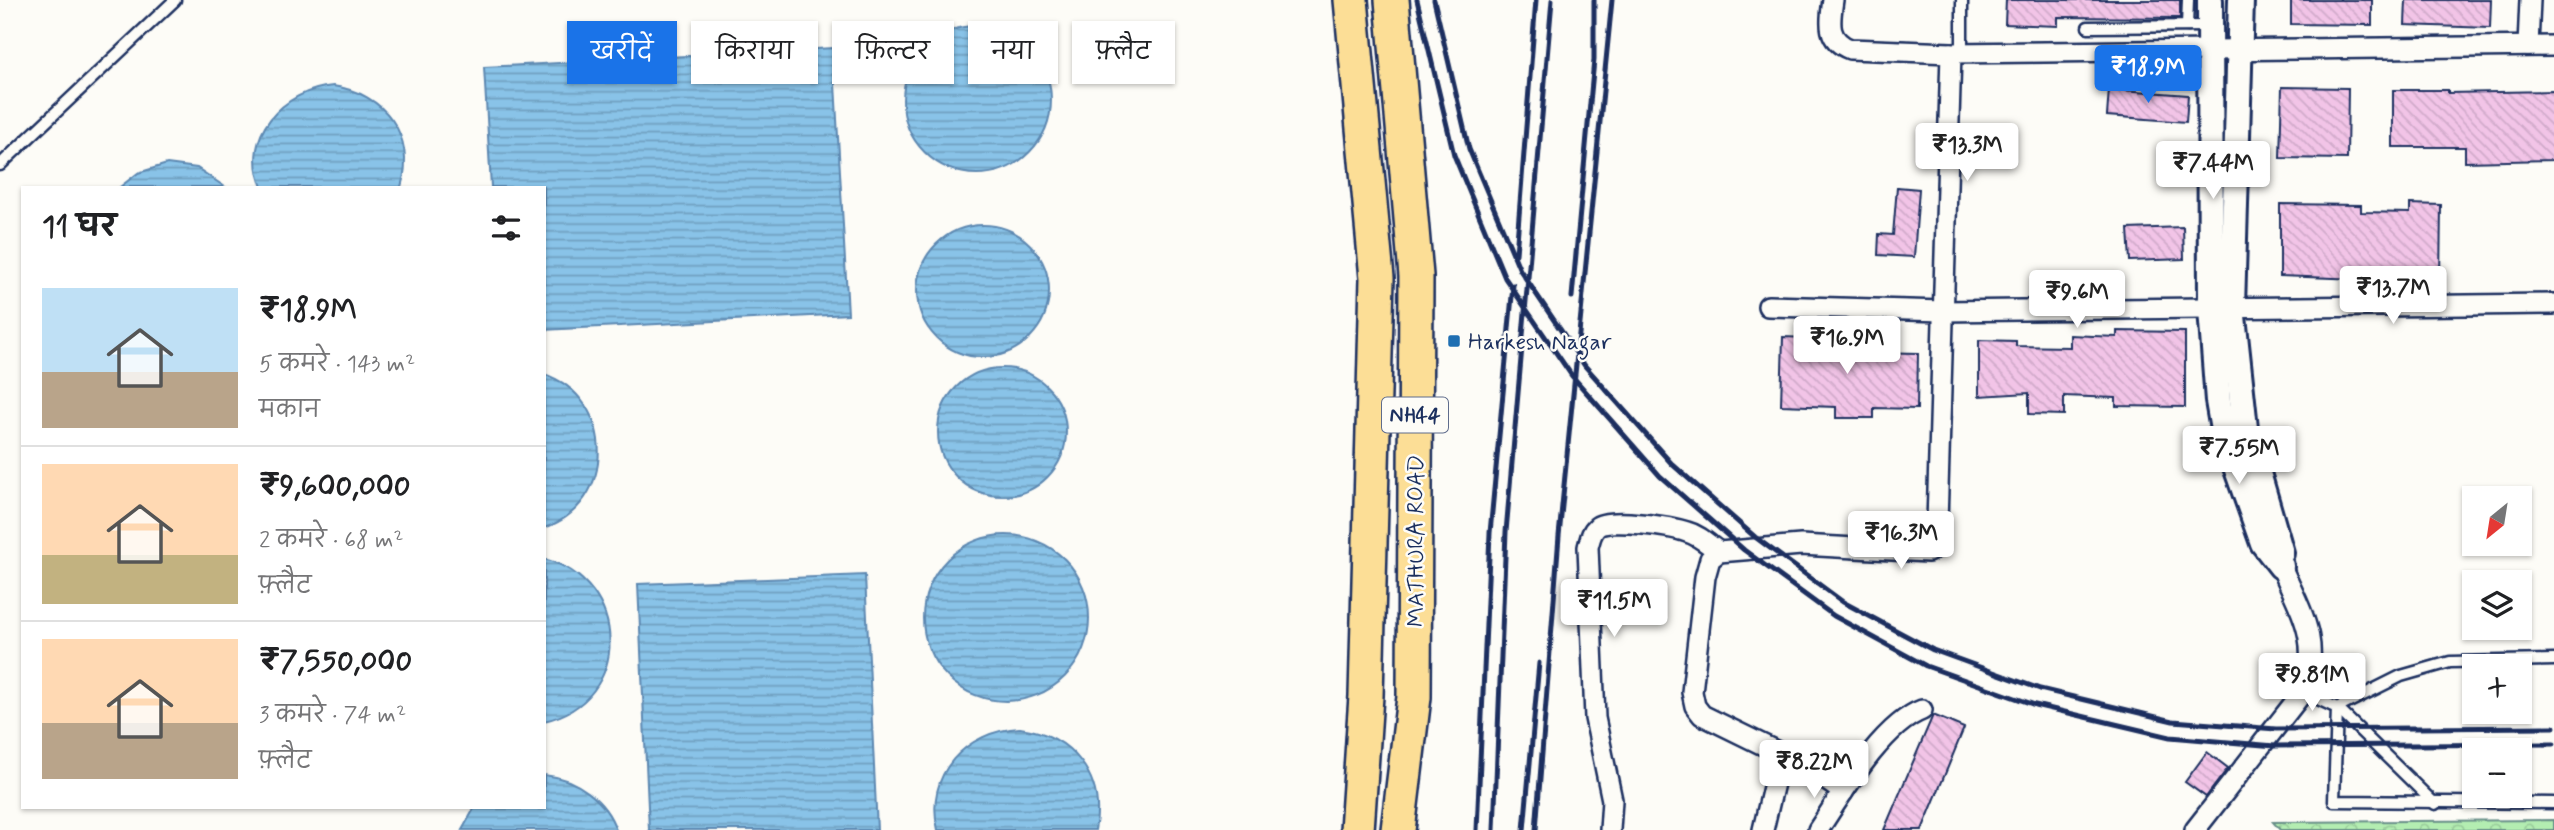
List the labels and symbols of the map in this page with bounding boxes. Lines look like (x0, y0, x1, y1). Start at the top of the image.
pin: ₹18.9M (2091, 46, 2205, 105)
pin: ₹13.3M (1910, 124, 2024, 183)
pin: ₹7.44M (2156, 142, 2270, 201)
pin: ₹13.7M (2336, 266, 2450, 326)
pin: ₹9.6M (2028, 270, 2126, 330)
pin: ₹16.9M (1790, 316, 1904, 376)
place label: Harkesh Nagar (1468, 328, 1612, 360)
marker: Harkesh Nagar (1446, 333, 1462, 349)
road number: NH44 (1382, 398, 1448, 432)
pin: ₹7.55M (2182, 426, 2296, 486)
street label: MATHURA ROAD (1402, 455, 1432, 627)
north arrow (2462, 486, 2532, 556)
pin: ₹16.3M (1844, 512, 1958, 571)
pin: ₹11.5M (1557, 580, 1671, 639)
pin: ₹9.81M (2255, 654, 2369, 713)
pin: ₹8.22M (1757, 740, 1871, 800)

